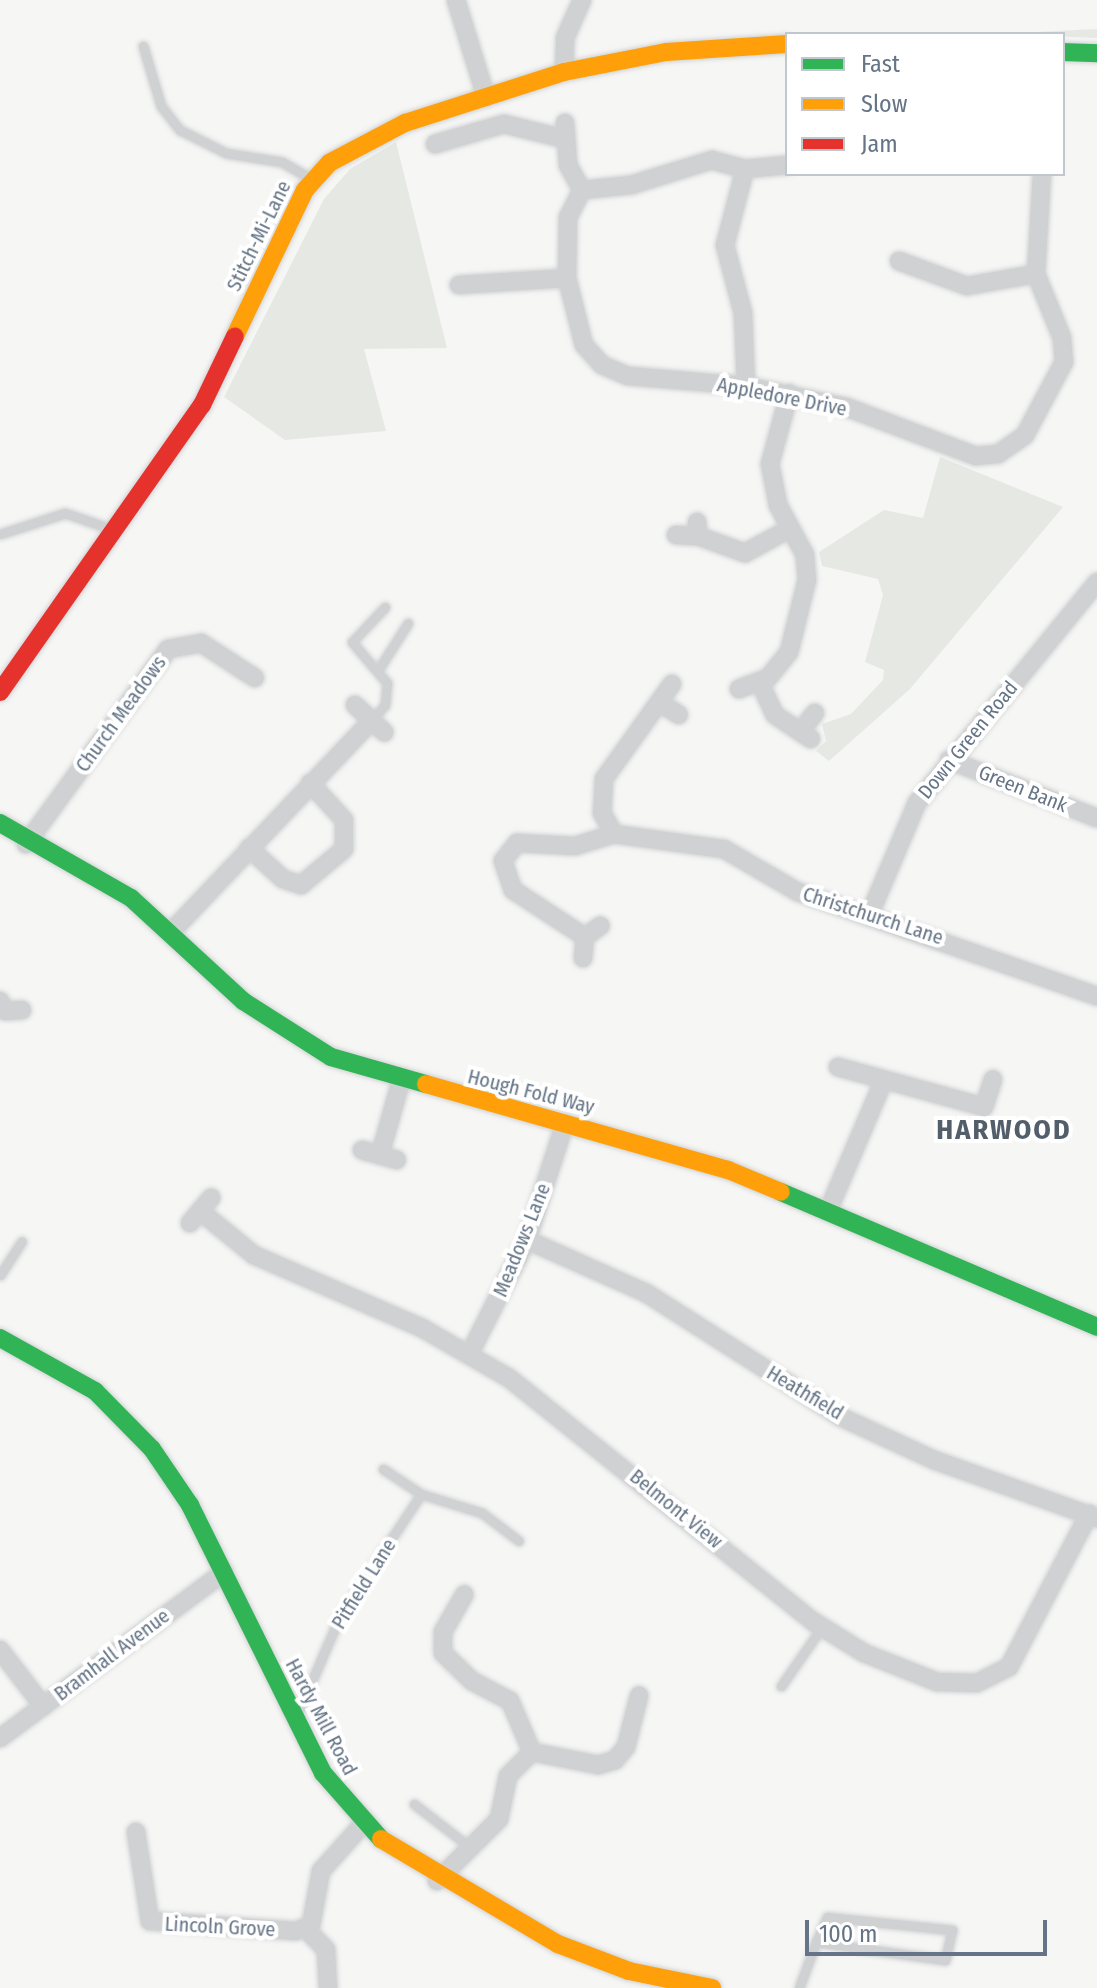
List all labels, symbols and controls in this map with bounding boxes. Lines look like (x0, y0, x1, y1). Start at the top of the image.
legend (785, 32, 1065, 176)
text: Fast (861, 50, 900, 78)
text: Slow (861, 90, 907, 118)
text: Jam (861, 130, 898, 158)
street label: Stitch-Mi-Lane (222, 177, 296, 295)
street label: Appledore Drive (715, 373, 849, 421)
street label: Church Meadows (71, 651, 171, 777)
street label: Down Green Road (913, 676, 1023, 804)
street label: Green Bank (975, 760, 1071, 818)
street label: Christchurch Lane (800, 882, 946, 950)
street label: Hough Fold Way (465, 1065, 597, 1119)
district label: HARWOOD (936, 1113, 1072, 1147)
street label: Meadows Lane (488, 1180, 556, 1300)
street label: Heathfield (762, 1361, 848, 1425)
street label: Belmont View (625, 1464, 727, 1554)
street label: Pitfield Lane (327, 1534, 401, 1634)
street label: Bramhall Avenue (50, 1604, 174, 1706)
street label: Hardy Mill Road (280, 1655, 362, 1779)
scale bar (809, 1904, 1051, 1954)
street label: Lincoln Grove (164, 1912, 276, 1942)
text: 100 m (819, 1920, 877, 1948)

